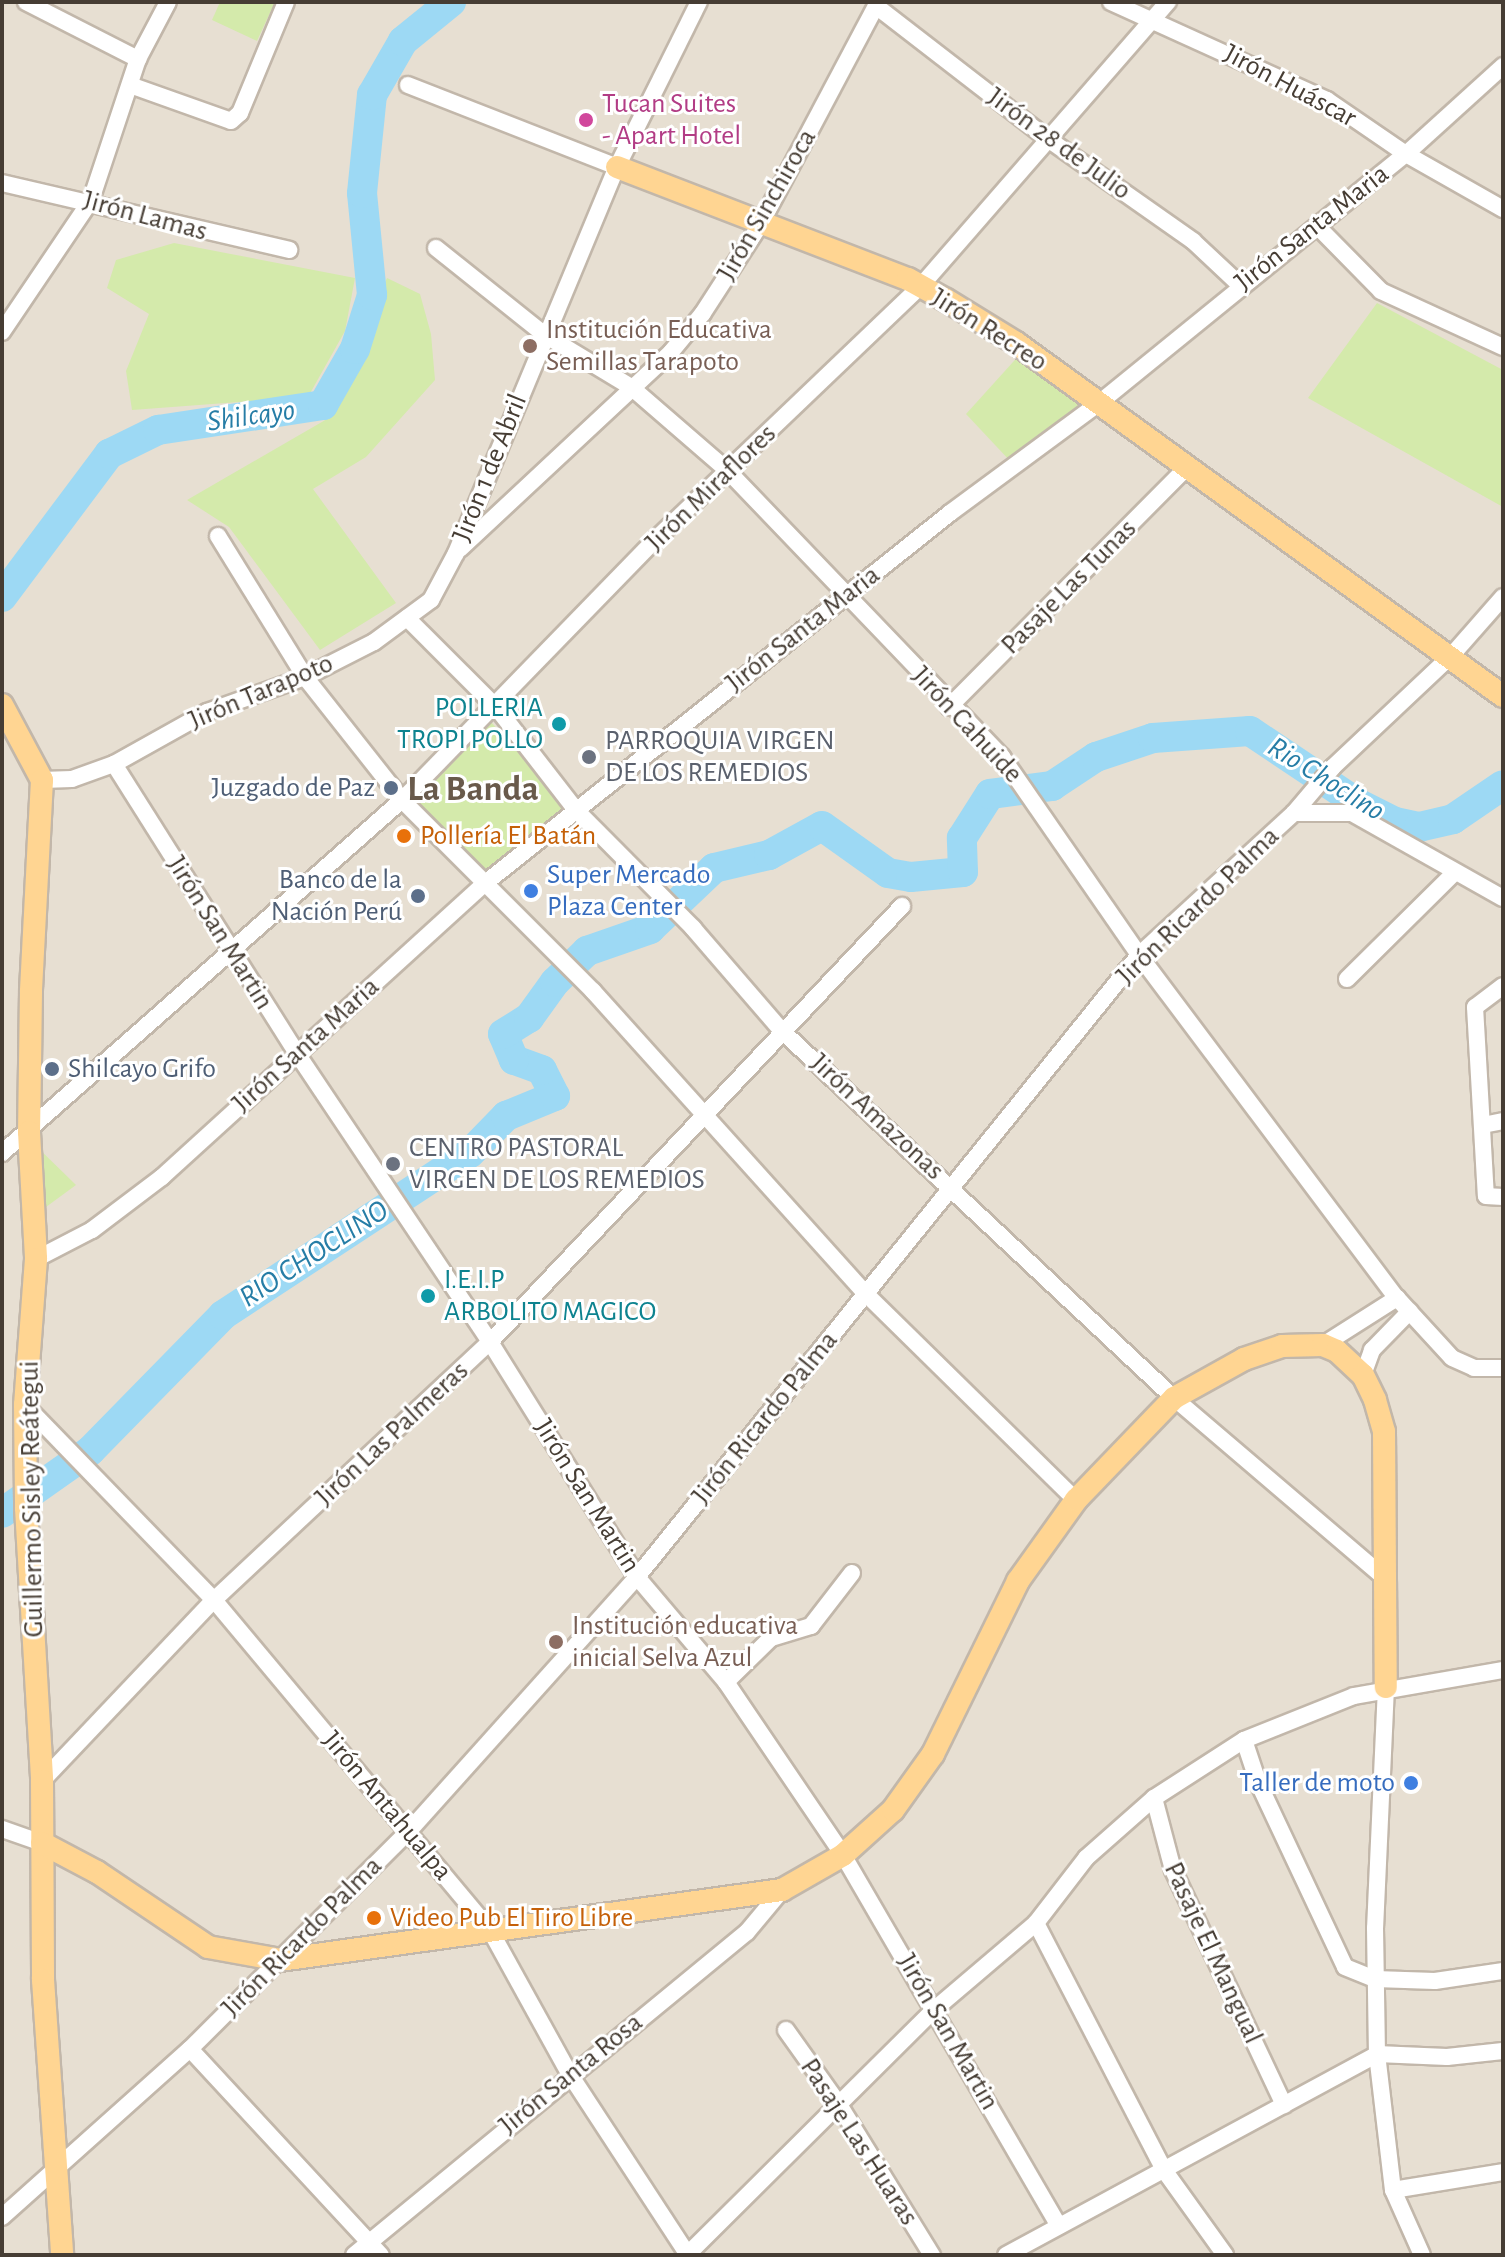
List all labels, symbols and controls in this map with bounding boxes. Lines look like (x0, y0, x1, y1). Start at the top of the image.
street label: Jirón Huáscar (1218, 37, 1362, 135)
street label: Jirón 28 de Julio (980, 81, 1138, 207)
place label: Tucan Suites - Apart Hotel (602, 87, 741, 153)
marker: Tucan Suites - Apart Hotel (577, 111, 595, 129)
street label: Jirón Sinchiroca (710, 123, 824, 287)
street label: Jirón Santa Maria (1228, 157, 1396, 299)
street label: Jirón Lamas (79, 183, 211, 249)
street label: Jirón Recreo (925, 281, 1053, 379)
place label: Institución Educativa Semillas Tarapoto (546, 313, 772, 379)
marker: Institución Educativa Semillas Tarapoto (521, 337, 539, 355)
street label: Jirón 1 de Abril (445, 389, 535, 547)
water label: Shilcayo (205, 392, 297, 440)
street label: Jirón Miraflores (639, 417, 783, 559)
street label: Pasaje Las Tunas (994, 512, 1144, 662)
street label: Jirón Santa Maria (719, 558, 887, 700)
street label: Jirón Tarapoto (184, 647, 338, 737)
street label: Jirón Cahuide (904, 660, 1030, 790)
place label: POLLERIA TROPI POLLO (397, 691, 543, 757)
marker: POLLERIA TROPI POLLO (550, 715, 568, 733)
place label: PARROQUIA VIRGEN DE LOS REMEDIOS (605, 724, 835, 790)
water label: Rio Choclino (1261, 729, 1391, 829)
marker: PARROQUIA VIRGEN DE LOS REMEDIOS (580, 748, 598, 766)
district label: La Banda (407, 768, 539, 812)
place label: Juzgado de Paz (211, 771, 375, 805)
marker: Juzgado de Paz (382, 779, 400, 797)
place label: Pollería El Batán (420, 819, 596, 853)
street label: Jirón Ricardo Palma (1110, 820, 1286, 992)
marker: Pollería El Batán (395, 827, 413, 845)
street label: Jirón San Martin (159, 850, 281, 1016)
place label: Super Mercado Plaza Center (547, 858, 710, 924)
place label: Banco de la Nación Perú (271, 863, 402, 929)
marker: Super Mercado Plaza Center (522, 882, 540, 900)
marker: Banco de la Nación Perú (409, 887, 427, 905)
street label: Jirón Santa Maria (225, 970, 387, 1120)
street label: Jirón Amazonas (803, 1047, 951, 1187)
place label: Shilcayo Grifo (68, 1052, 216, 1086)
marker: Shilcayo Grifo (43, 1060, 61, 1078)
place label: CENTRO PASTORAL VIRGEN DE LOS REMEDIOS (409, 1131, 705, 1197)
marker: CENTRO PASTORAL VIRGEN DE LOS REMEDIOS (384, 1155, 402, 1173)
water label: RIO CHOCLINO (233, 1192, 395, 1316)
place label: I.E.I.P ARBOLITO MAGICO (444, 1263, 656, 1329)
marker: I.E.I.P ARBOLITO MAGICO (419, 1287, 437, 1305)
street label: Jirón Ricardo Palma (685, 1325, 845, 1511)
street label: Jirón Las Palmeras (308, 1354, 476, 1514)
street label: Guillermo Sisley Reátegui (13, 1360, 51, 1638)
street label: Jirón San Martin (526, 1413, 648, 1579)
place label: Institución educativa inicial Selva Azul (572, 1609, 798, 1675)
marker: Institución educativa inicial Selva Azul (547, 1633, 565, 1651)
street label: Jirón Antahualpa (315, 1724, 459, 1888)
place label: Taller de moto (1239, 1766, 1395, 1800)
marker: Taller de moto (1402, 1774, 1420, 1792)
street label: Jirón Ricardo Palma (215, 1850, 389, 2024)
street label: Pasaje El Mangual (1156, 1857, 1270, 2049)
place label: Video Pub El Tiro Libre (390, 1901, 633, 1935)
marker: Video Pub El Tiro Libre (365, 1909, 383, 1927)
street label: Jirón San Martin (890, 1948, 1006, 2116)
street label: Jirón Santa Rosa (492, 2006, 650, 2142)
street label: Pasaje Las Huaras (793, 2052, 925, 2232)

